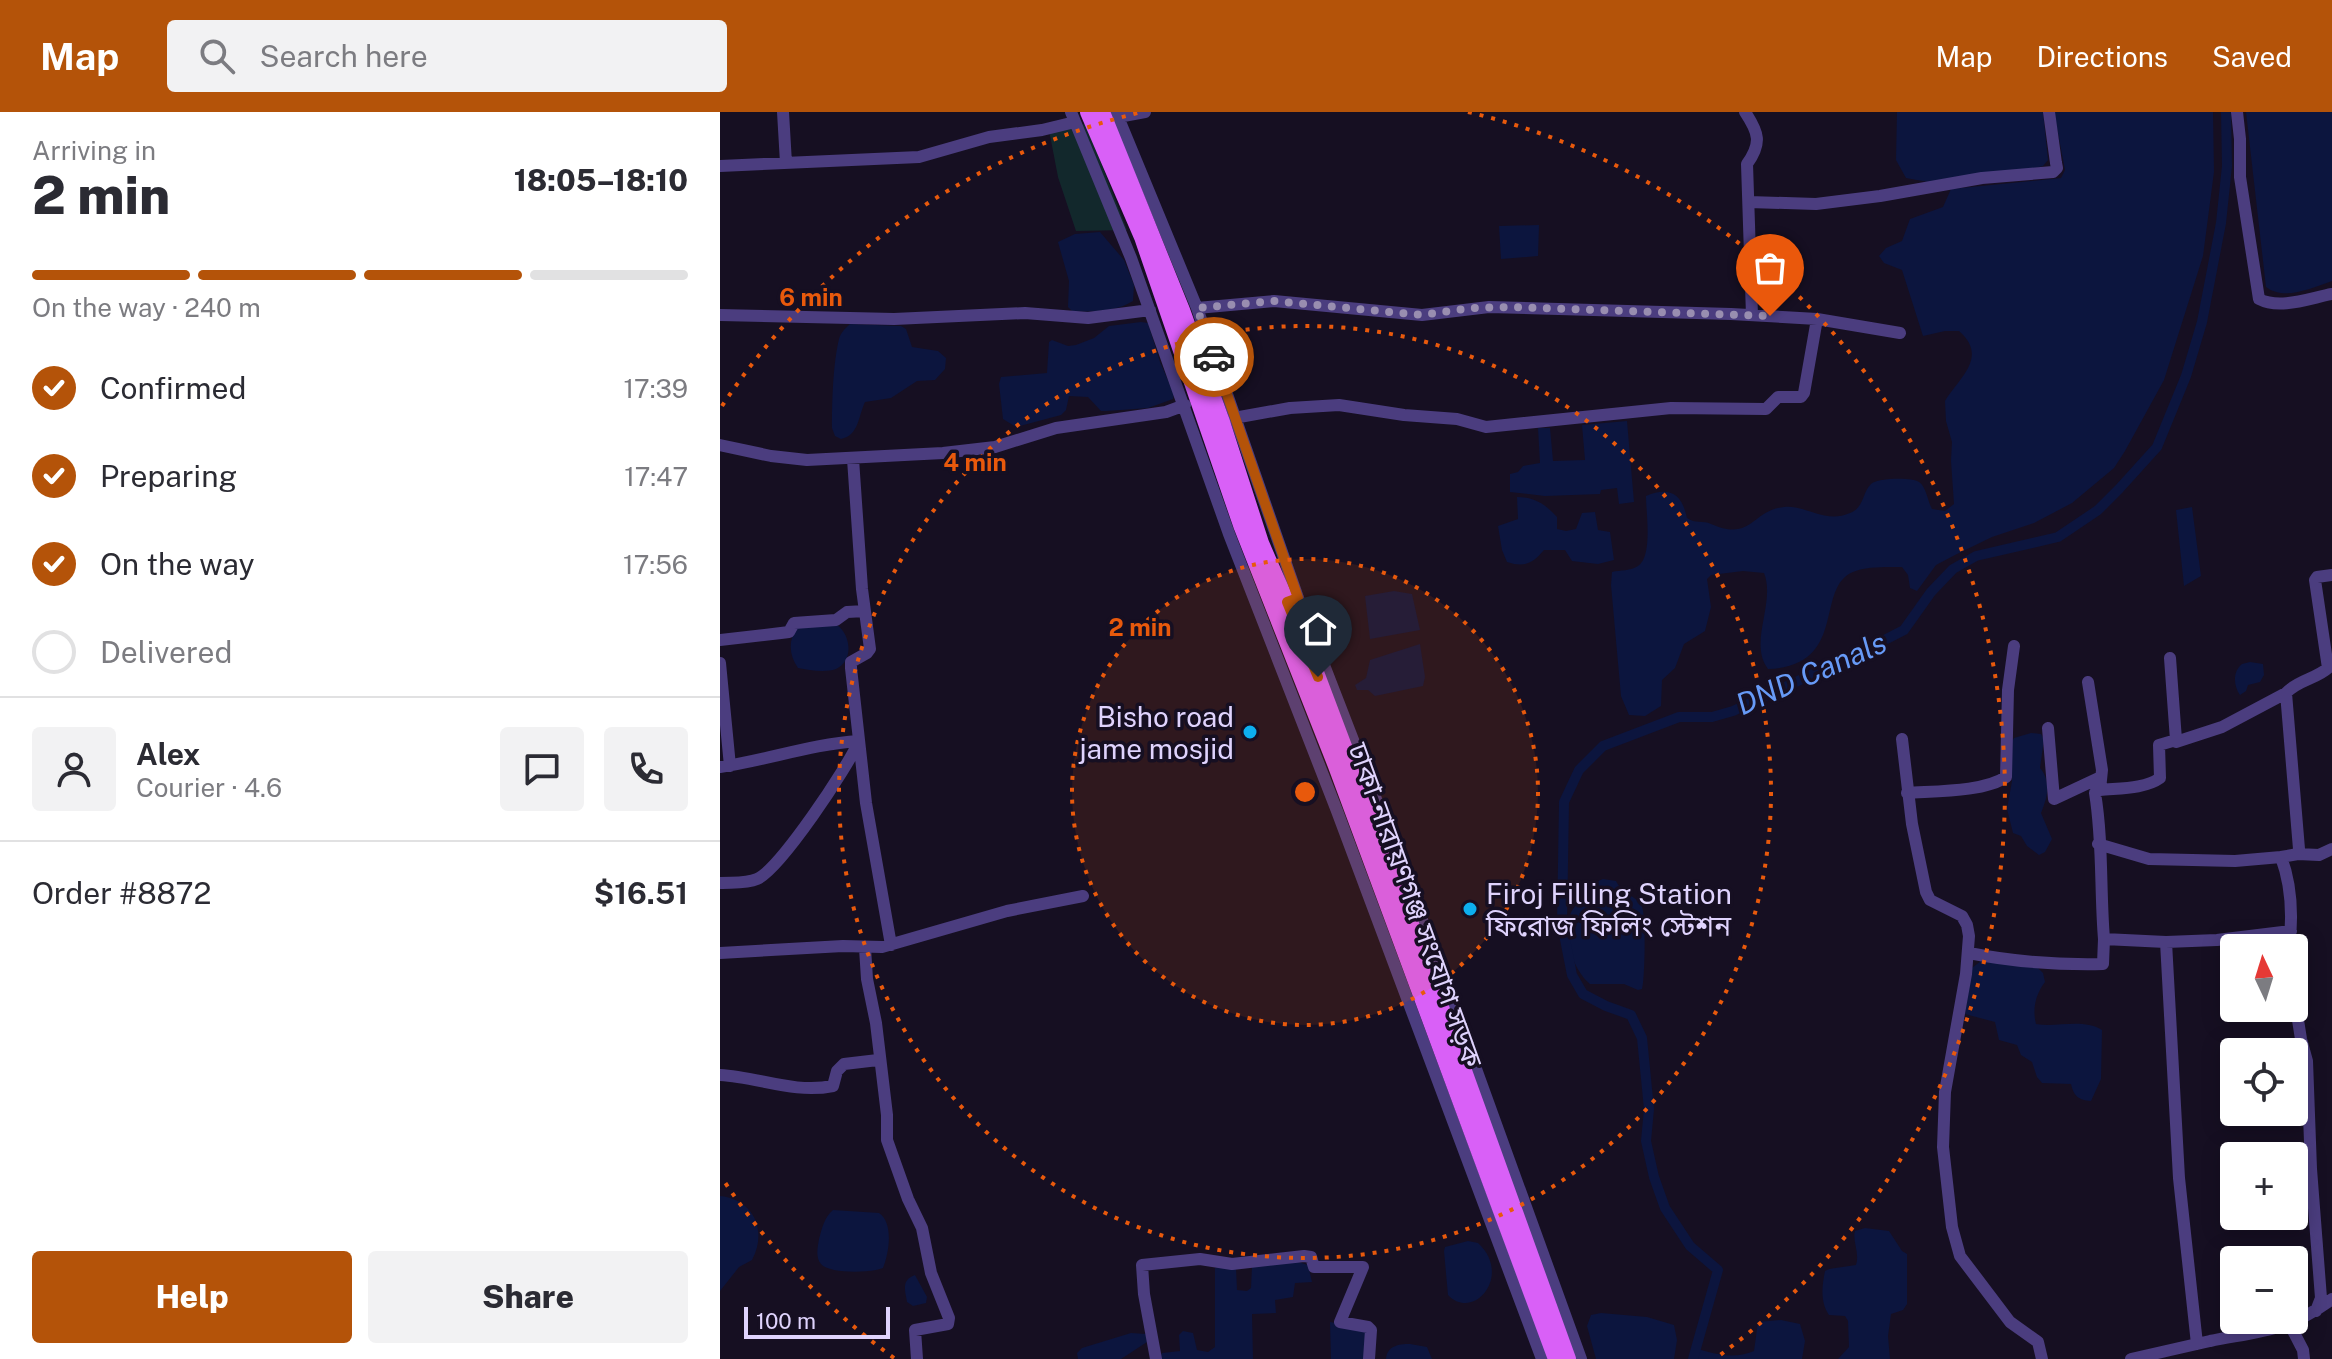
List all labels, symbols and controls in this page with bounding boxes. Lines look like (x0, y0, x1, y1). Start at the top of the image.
search box (167, 20, 727, 92)
text: Map (40, 34, 119, 79)
icon: search (195, 34, 239, 78)
text: Search here (259, 38, 428, 74)
text: Map (1936, 40, 1992, 73)
text: Directions (2036, 40, 2168, 73)
text: Saved (2212, 40, 2292, 73)
text: Arriving in (32, 135, 156, 166)
text: 18:05–18:10 (514, 162, 688, 198)
text: 2 min (32, 165, 170, 226)
pin (1736, 234, 1804, 316)
icon: bag (1748, 246, 1792, 290)
text: 6 min (779, 283, 843, 311)
text: On the way · 240 m (32, 292, 261, 323)
courier (1174, 317, 1254, 397)
icon: car (1192, 335, 1236, 379)
icon: check (32, 366, 76, 410)
text: Confirmed (100, 370, 246, 406)
text: 17:39 (623, 373, 688, 404)
text: 4 min (943, 448, 1007, 476)
icon: check (32, 454, 76, 498)
text: Preparing (100, 458, 237, 494)
text: 17:47 (624, 461, 688, 492)
icon: check (32, 542, 76, 586)
text: On the way (100, 546, 254, 582)
text: 17:56 (623, 549, 688, 580)
pin (1284, 595, 1352, 677)
icon: home (1296, 607, 1340, 651)
text: 2 min (1109, 613, 1171, 641)
water label: DND Canals (1730, 624, 1892, 722)
text: Delivered (100, 634, 232, 670)
place label: Bisho road jame mosjid (1078, 700, 1234, 765)
marker: Bisho road jame mosjid (1241, 723, 1259, 741)
button: person (32, 727, 116, 811)
button: chat (500, 727, 584, 811)
button: phone (604, 727, 688, 811)
text: Alex (136, 736, 200, 772)
street label: ঢাকা-নারায়ণগঞ্জ সংযোগ সড়ক (1342, 737, 1490, 1072)
text: Courier · 4.6 (136, 772, 282, 803)
centre of rings (1291, 778, 1319, 806)
text: Order #8872 (32, 875, 212, 911)
text: $16.51 (594, 875, 688, 911)
place label: Firoj Filling Station ফিরোজ ফিলিং স্টেশন (1485, 877, 1732, 942)
marker: Firoj Filling Station ফিরোজ ফিলিং স্টেশন (1461, 900, 1479, 918)
north arrow (2220, 934, 2308, 1022)
map controls (2220, 934, 2308, 1334)
button: locate (2220, 1038, 2308, 1126)
button: + (2220, 1142, 2308, 1230)
button: − (2220, 1246, 2308, 1334)
button: Help (32, 1251, 352, 1343)
button: Share (368, 1251, 688, 1343)
scale bar (744, 1303, 890, 1339)
text: 100 m (756, 1308, 816, 1334)

